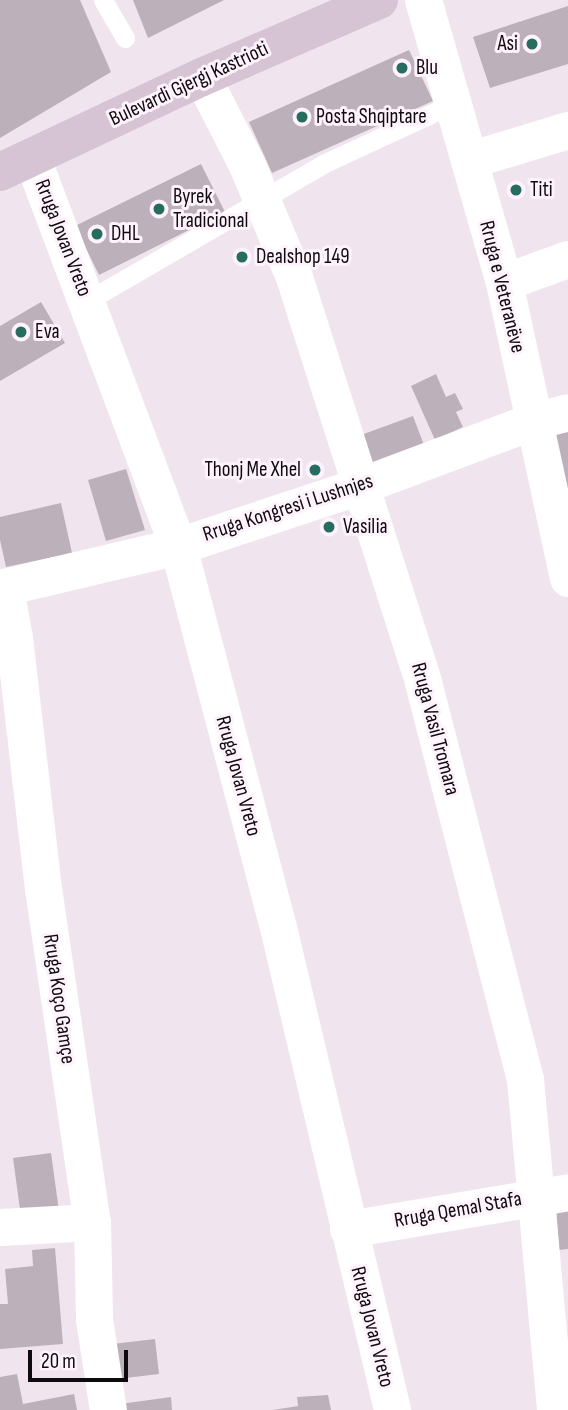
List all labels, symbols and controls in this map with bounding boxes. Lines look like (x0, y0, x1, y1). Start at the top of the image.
place label: Asi (498, 31, 518, 57)
street label: Bulevardi Gjergj Kastrioti (106, 36, 272, 132)
marker: Asi (524, 36, 540, 52)
place label: Blu (416, 55, 438, 81)
marker: Blu (394, 60, 410, 76)
place label: Posta Shqiptare (316, 104, 427, 130)
marker: Posta Shqiptare (294, 109, 310, 125)
street label: Rruga Jovan Vreto (29, 176, 97, 300)
place label: Titi (530, 177, 553, 203)
marker: Titi (508, 182, 524, 198)
place label: Byrek Tradicional (173, 184, 248, 234)
marker: Byrek Tradicional (151, 201, 167, 217)
street label: Rruga e Veteranëve (473, 218, 531, 356)
place label: DHL (111, 221, 140, 247)
marker: DHL (89, 226, 105, 242)
place label: Dealshop 149 (256, 244, 350, 270)
marker: Dealshop 149 (234, 249, 250, 265)
place label: Eva (35, 319, 60, 345)
marker: Eva (13, 324, 29, 340)
place label: Thonj Me Xhel (204, 457, 301, 483)
marker: Thonj Me Xhel (307, 462, 323, 478)
street label: Rruga Kongresi i Lushnjes (200, 469, 376, 547)
place label: Vasilia (343, 514, 388, 540)
marker: Vasilia (321, 519, 337, 535)
street label: Rruga Vasil Tromara (405, 660, 465, 798)
street label: Rruga Jovan Vreto (210, 713, 266, 839)
street label: Rruga Koço Gamçe (37, 932, 81, 1066)
street label: Rruga Qemal Stafa (392, 1186, 524, 1234)
street label: Rruga Jovan Vreto (345, 1264, 399, 1390)
scale bar (32, 1336, 131, 1380)
text: 20 m (41, 1349, 76, 1374)

